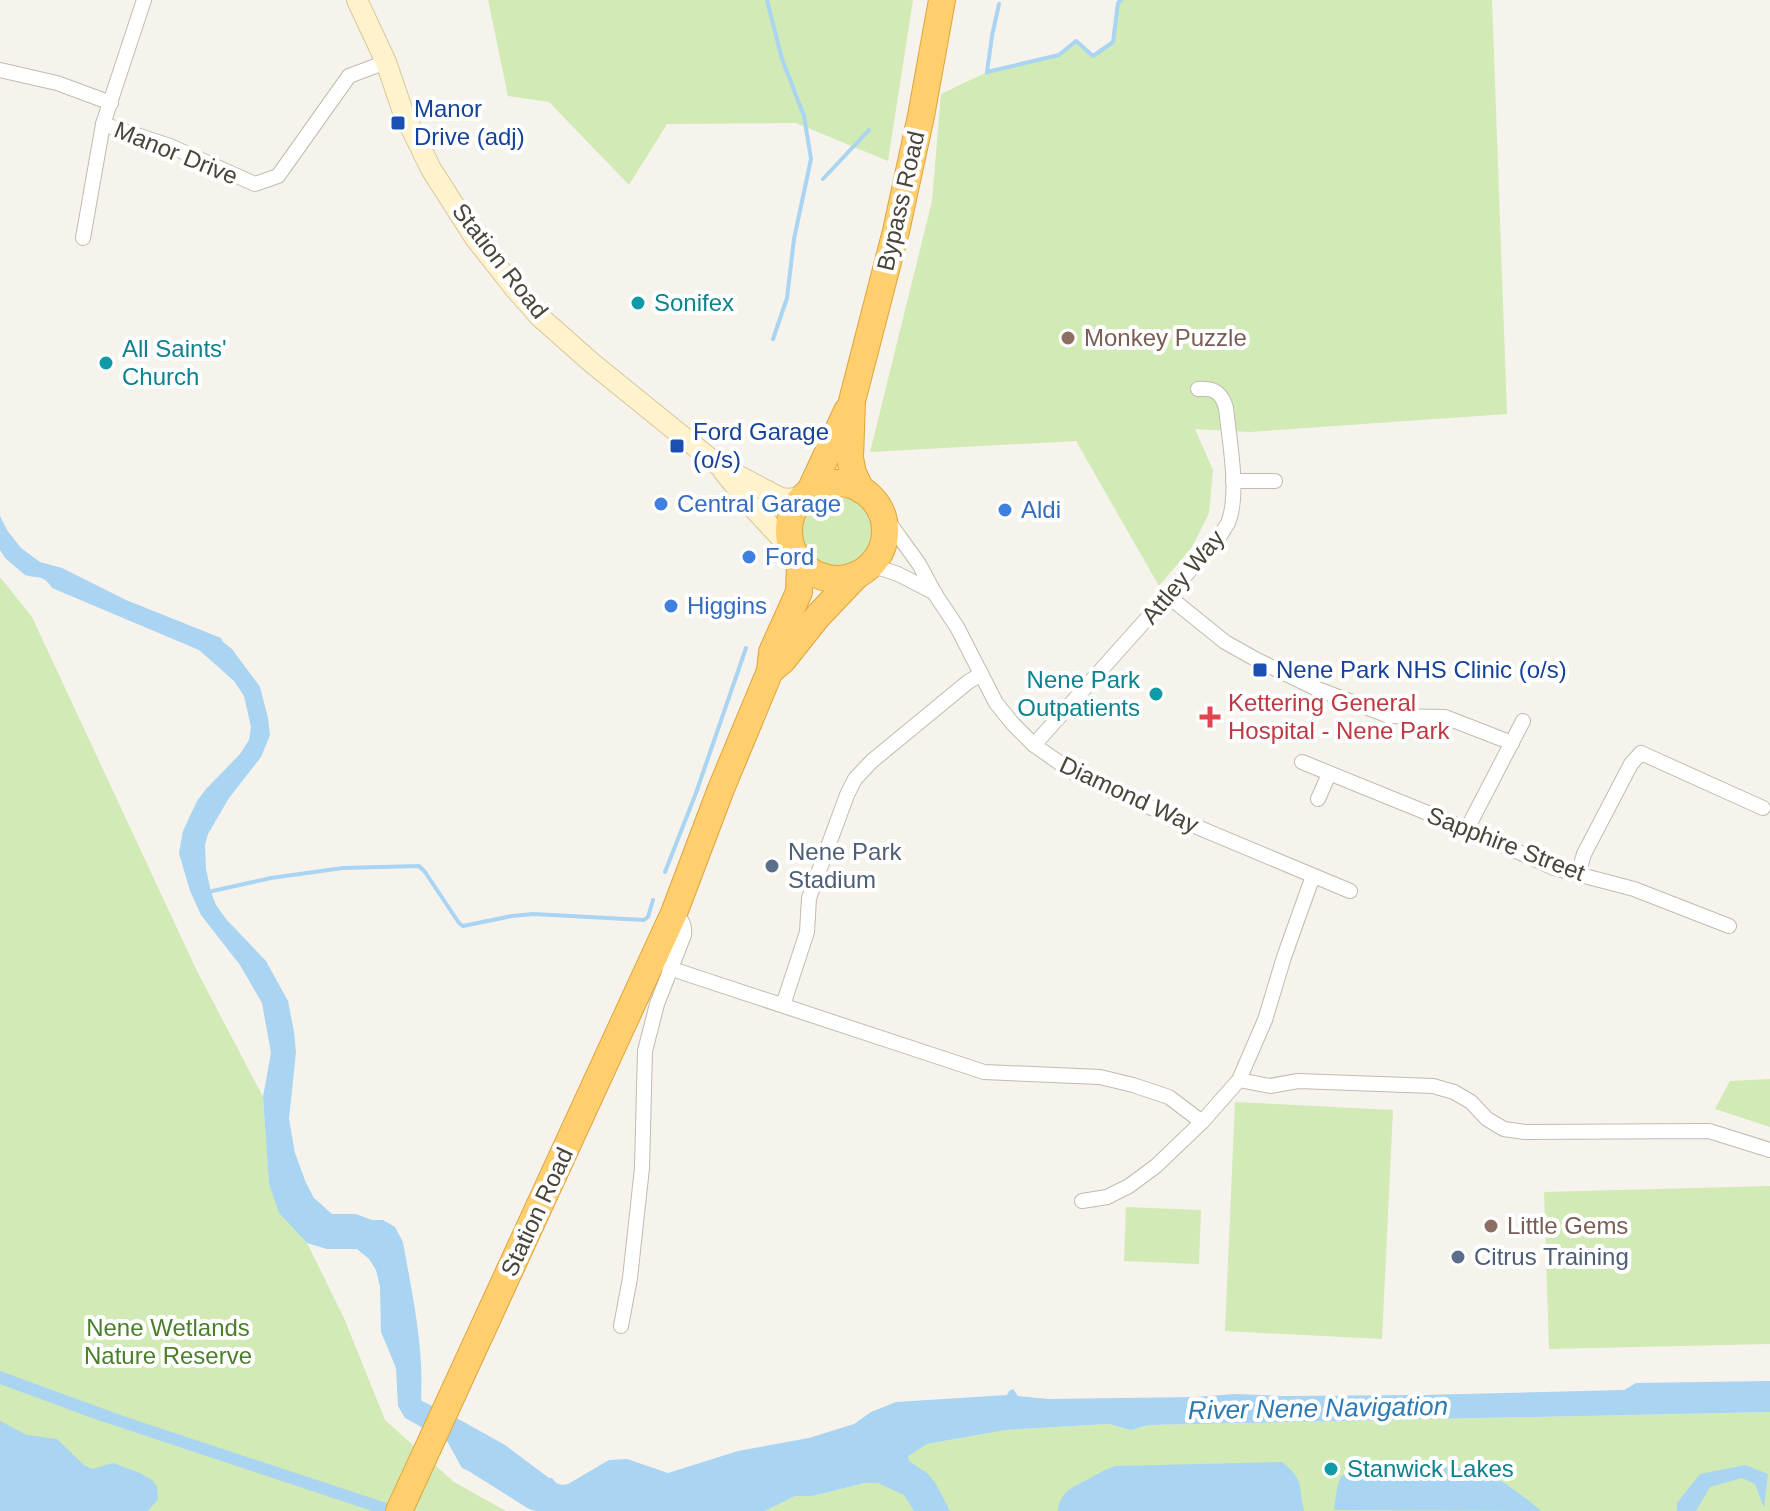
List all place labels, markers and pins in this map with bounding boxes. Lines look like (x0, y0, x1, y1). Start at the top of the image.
place label: Manor Drive (adj) (414, 95, 525, 150)
marker: Manor Drive (adj) (389, 114, 407, 132)
place label: Sonifex (654, 289, 734, 316)
marker: Sonifex (629, 294, 647, 312)
place label: Monkey Puzzle (1084, 324, 1247, 351)
marker: Monkey Puzzle (1059, 329, 1077, 347)
place label: All Saints' Church (122, 335, 227, 390)
marker: All Saints' Church (97, 354, 115, 372)
place label: Ford Garage (o/s) (693, 418, 829, 473)
marker: Ford Garage (o/s) (668, 437, 686, 455)
place label: Central Garage (677, 490, 841, 517)
marker: Central Garage (652, 495, 670, 513)
place label: Aldi (1021, 496, 1061, 523)
marker: Aldi (996, 501, 1014, 519)
place label: Ford (765, 543, 814, 570)
marker: Ford (740, 548, 758, 566)
place label: Higgins (687, 592, 767, 619)
marker: Higgins (662, 597, 680, 615)
place label: Nene Park NHS Clinic (o/s) (1276, 656, 1567, 683)
marker: Nene Park NHS Clinic (o/s) (1251, 661, 1269, 679)
place label: Nene Park Outpatients (1017, 666, 1141, 721)
marker: Nene Park Outpatients (1147, 685, 1165, 703)
place label: Kettering General Hospital - Nene Park (1228, 689, 1450, 744)
marker: Kettering General Hospital - Nene Park (1199, 706, 1221, 728)
place label: Nene Park Stadium (788, 838, 902, 893)
marker: Nene Park Stadium (763, 857, 781, 875)
place label: Little Gems (1507, 1212, 1628, 1239)
marker: Little Gems (1482, 1217, 1500, 1235)
place label: Citrus Training (1474, 1243, 1629, 1270)
marker: Citrus Training (1449, 1248, 1467, 1266)
place label: Stanwick Lakes (1347, 1455, 1514, 1482)
marker: Stanwick Lakes (1322, 1460, 1340, 1478)

